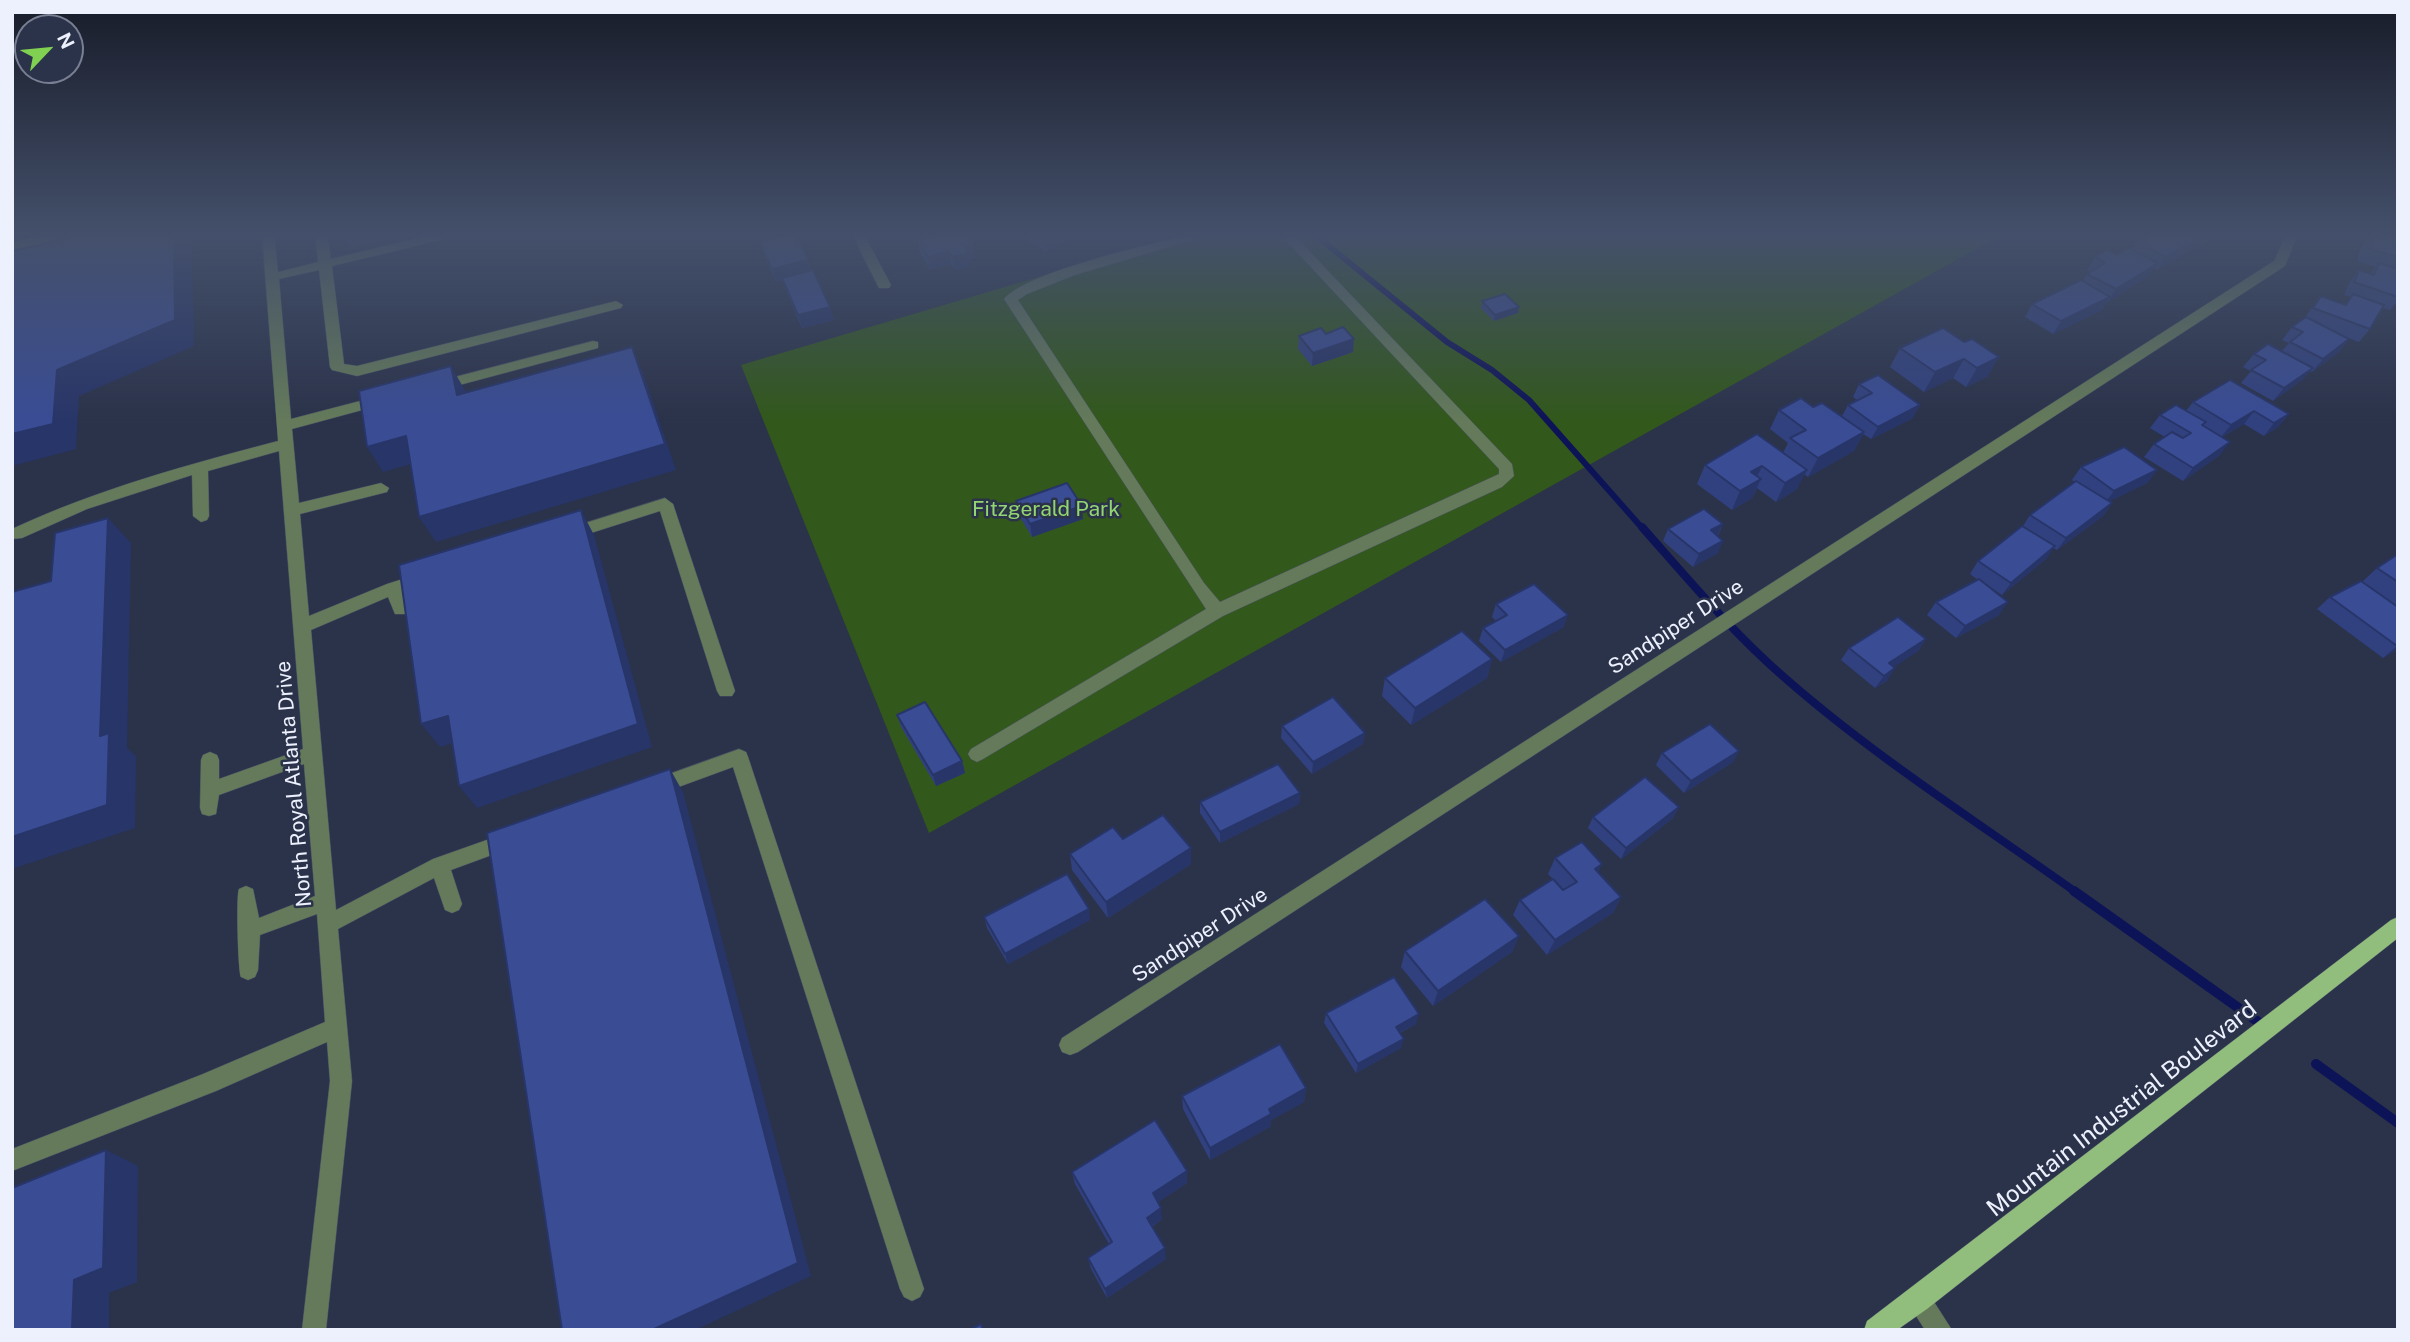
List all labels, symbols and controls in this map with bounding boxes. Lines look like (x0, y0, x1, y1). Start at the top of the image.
north arrow (14, 14, 84, 84)
text: N (53, 29, 79, 52)
park label: Fitzgerald Park (972, 497, 1120, 523)
street label: Sandpiper Drive (1604, 574, 1748, 680)
street label: North Royal Atlanta Drive (271, 660, 317, 908)
street label: Sandpiper Drive (1128, 882, 1272, 988)
street label: Mountain Industrial Boulevard (1981, 995, 2263, 1223)

